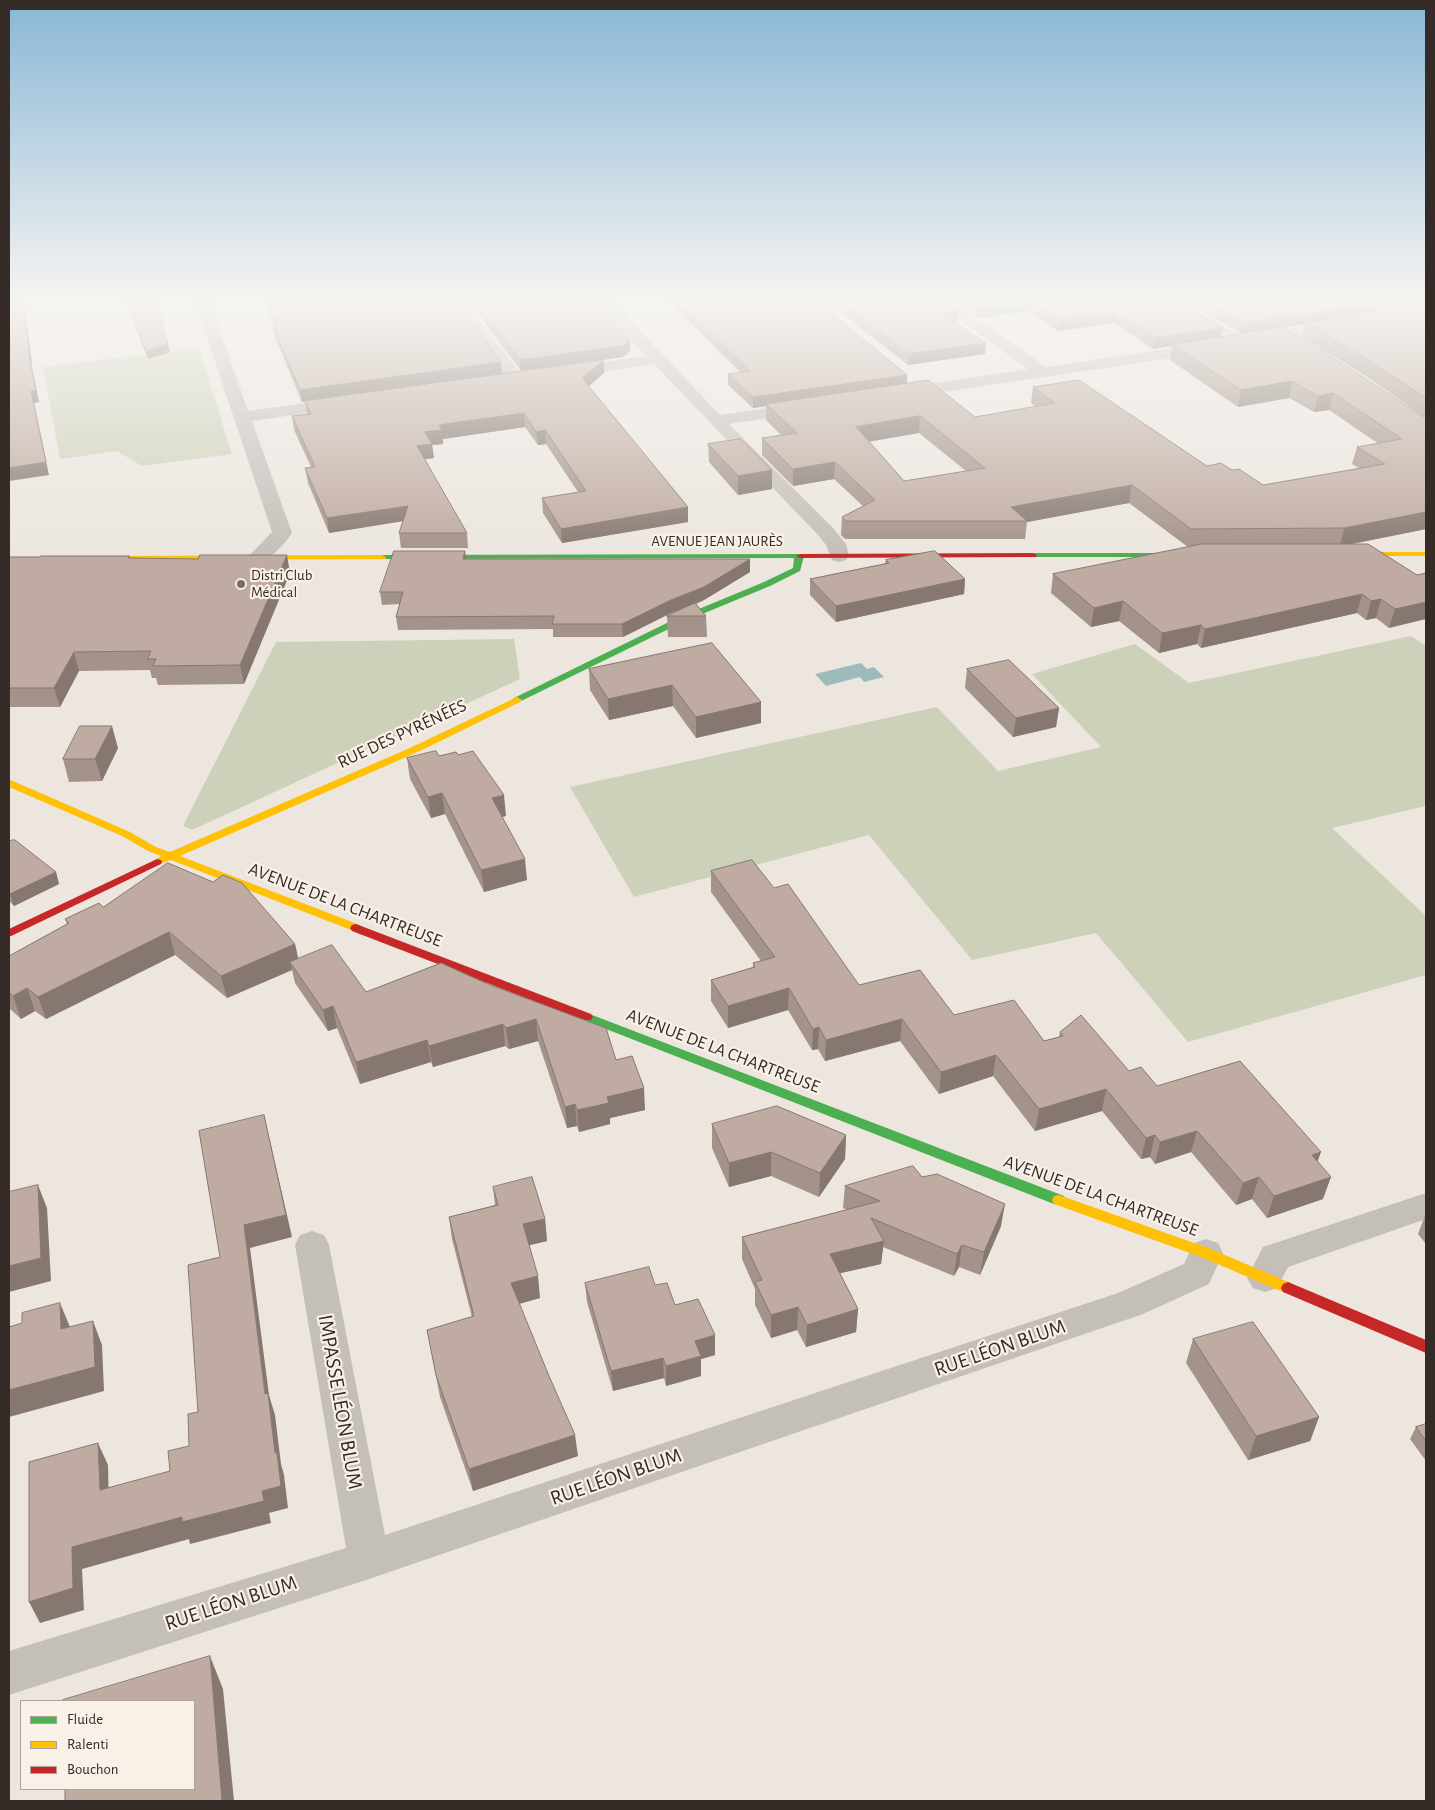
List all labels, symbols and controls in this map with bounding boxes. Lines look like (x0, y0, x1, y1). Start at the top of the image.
street label: AVENUE JEAN JAURÈS (651, 532, 783, 550)
place label: Distri Club Médical (251, 566, 312, 601)
marker: Distri Club Médical (235, 578, 247, 590)
street label: RUE DES PYRÉNÉES (334, 695, 470, 773)
street label: AVENUE DE LA CHARTREUSE (245, 858, 445, 952)
street label: AVENUE DE LA CHARTREUSE (623, 1004, 823, 1098)
street label: AVENUE DE LA CHARTREUSE (1001, 1151, 1201, 1241)
street label: IMPASSE LÉON BLUM (312, 1313, 368, 1491)
street label: RUE LÉON BLUM (931, 1314, 1069, 1382)
street label: RUE LÉON BLUM (547, 1443, 685, 1511)
street label: RUE LÉON BLUM (162, 1570, 300, 1636)
legend (20, 1700, 195, 1790)
text: Fluide (67, 1712, 103, 1727)
text: Ralenti (67, 1737, 109, 1752)
text: Bouchon (67, 1762, 118, 1777)

